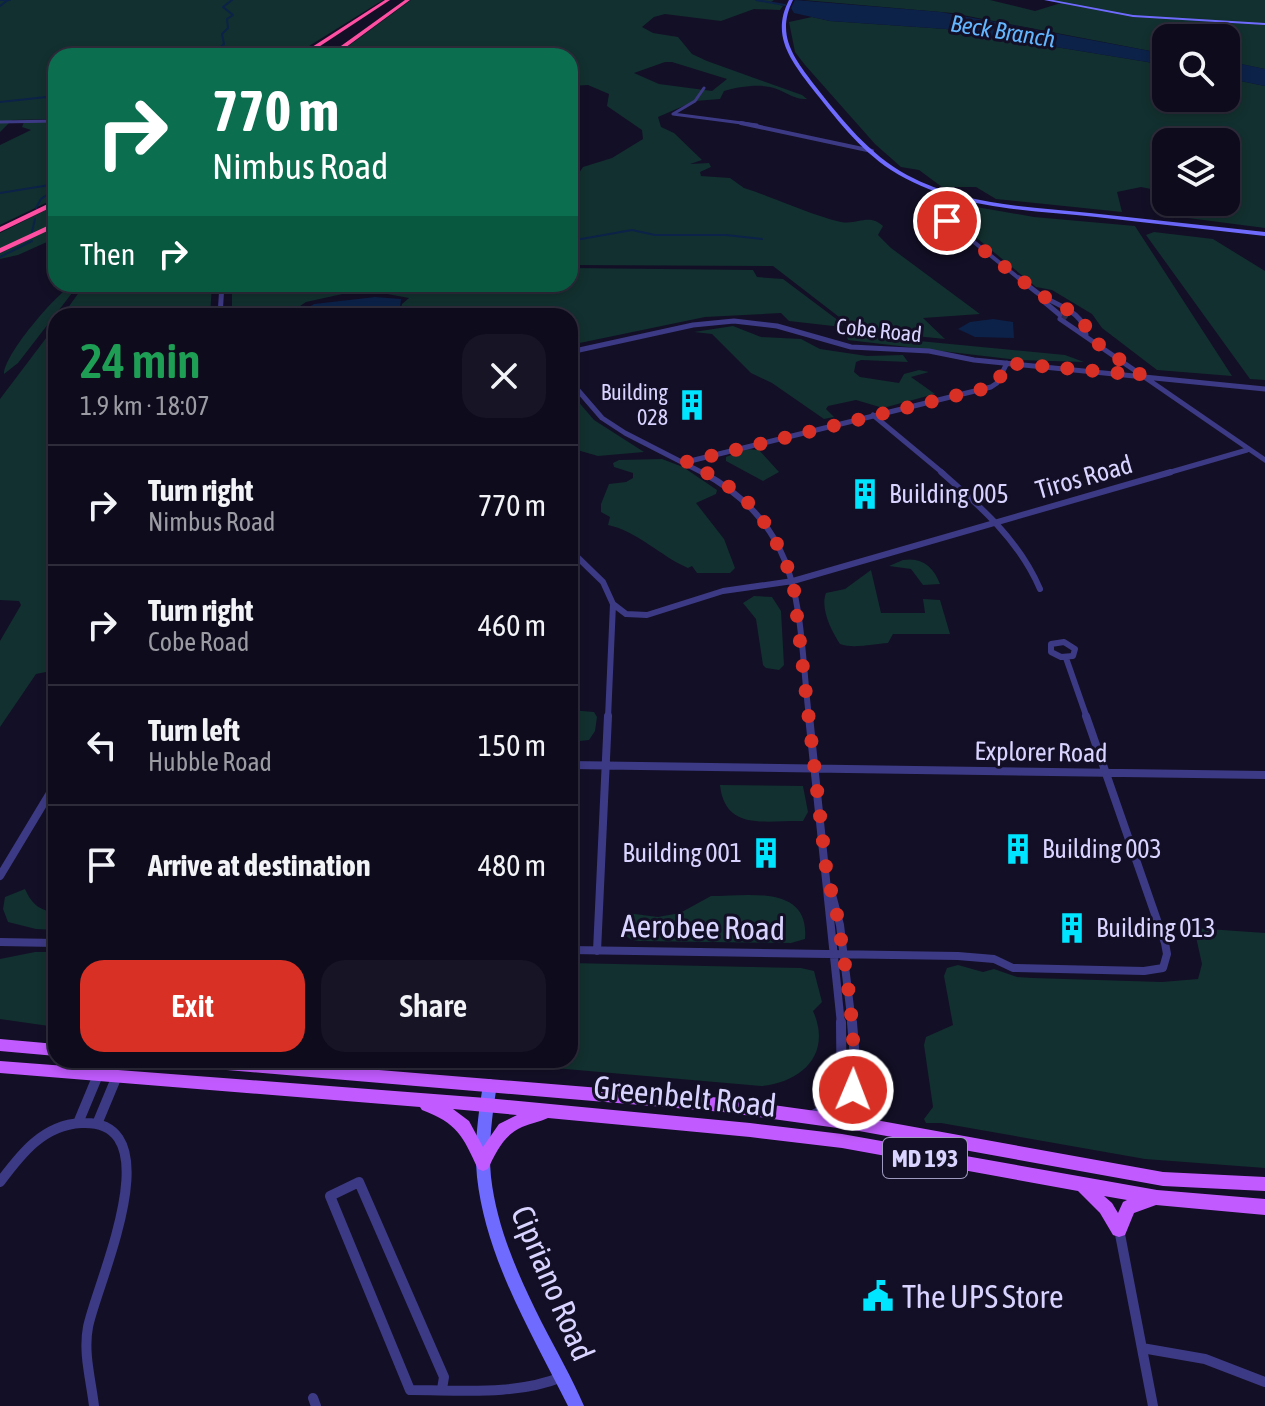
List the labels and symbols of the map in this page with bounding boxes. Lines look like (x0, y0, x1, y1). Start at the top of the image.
water label: Beck Branch (949, 9, 1058, 53)
pin (913, 187, 981, 255)
street label: Cobe Road (835, 313, 923, 347)
place label: Building 028 (601, 379, 669, 430)
building icon: Building 028 (675, 388, 709, 422)
street label: Tiros Road (1032, 449, 1136, 505)
building icon: Building 005 (848, 477, 882, 511)
place label: Building 005 (889, 479, 1009, 509)
street label: Explorer Road (974, 736, 1108, 768)
building icon: Building 003 (1001, 832, 1035, 866)
place label: Building 003 (1042, 834, 1162, 864)
building icon: Building 001 (749, 836, 783, 870)
place label: Building 001 (622, 838, 742, 868)
street label: Aerobee Road (621, 907, 785, 947)
building icon: Building 013 (1055, 911, 1089, 945)
place label: Building 013 (1096, 913, 1216, 943)
position arrow (811, 1048, 895, 1132)
street label: Greenbelt Road (592, 1068, 778, 1124)
road number: MD 193 (883, 1138, 967, 1178)
street label: Cipriano Road (504, 1200, 602, 1366)
place label: The UPS Store (902, 1278, 1064, 1315)
public building icon: The UPS Store (861, 1279, 895, 1313)

